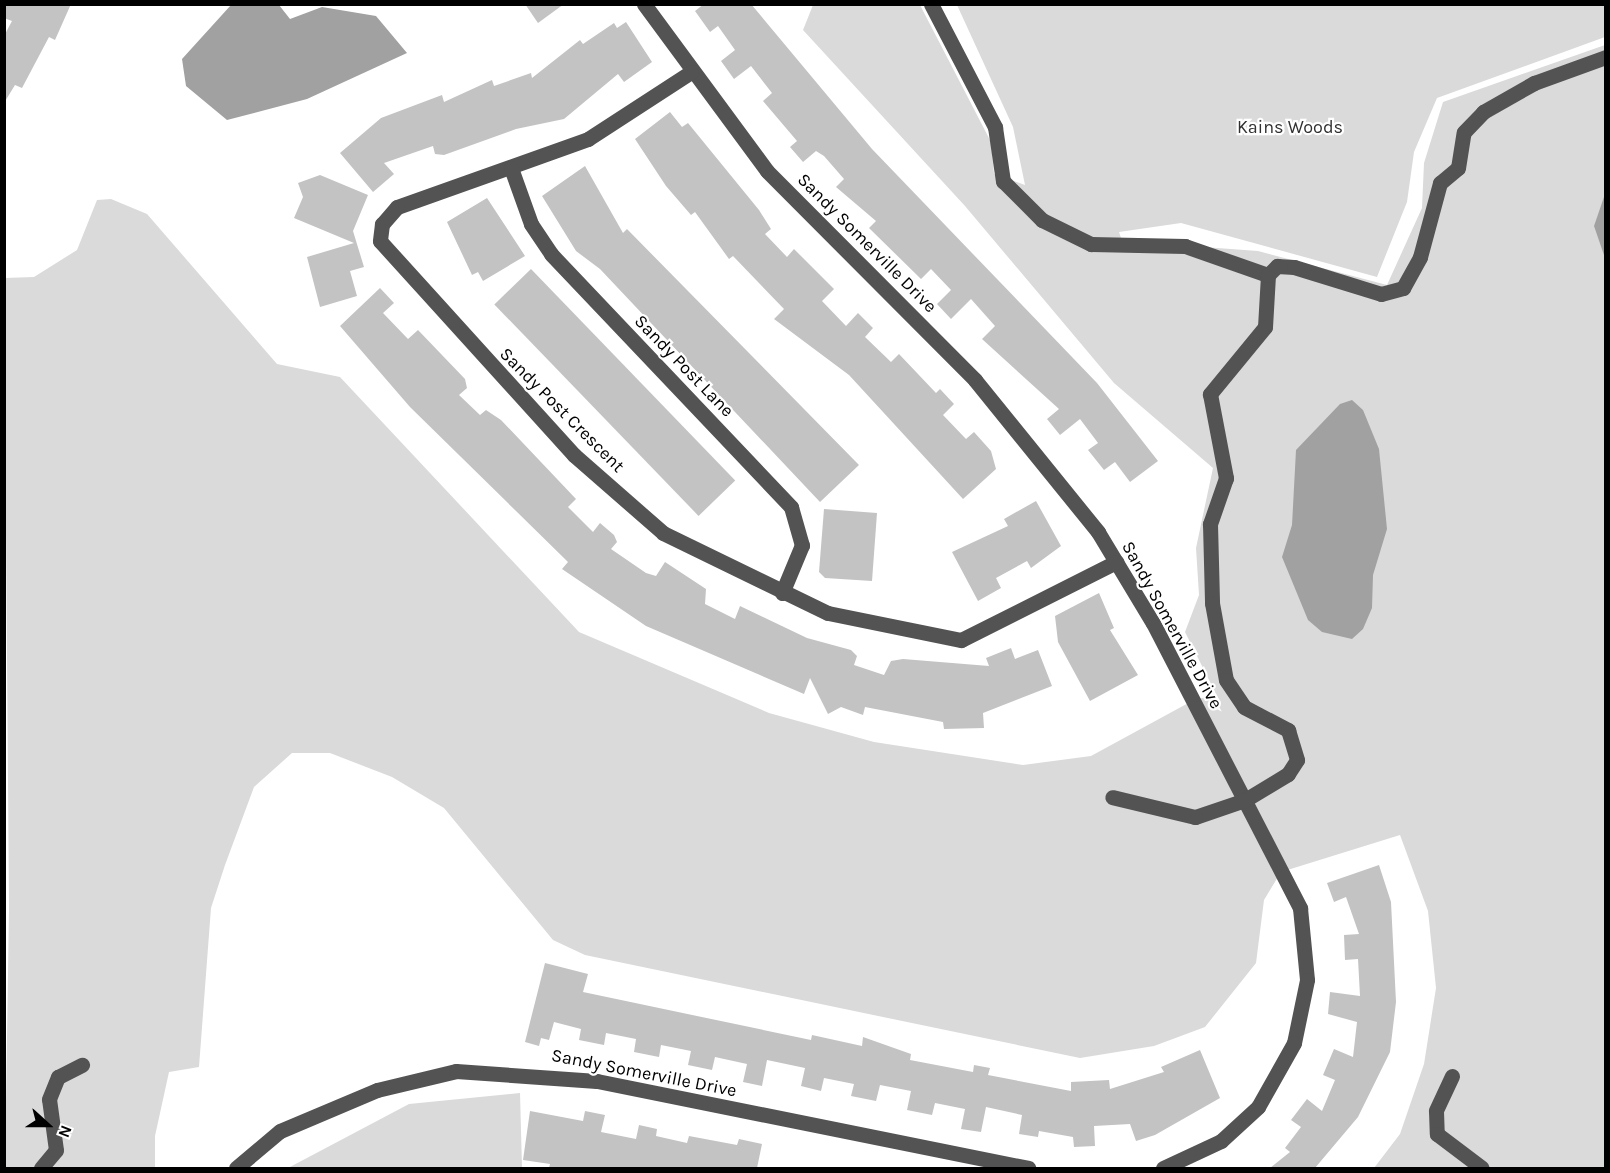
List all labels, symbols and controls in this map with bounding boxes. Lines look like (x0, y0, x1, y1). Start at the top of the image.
park label: Kains Woods (1237, 116, 1343, 138)
street label: Sandy Somerville Drive (793, 169, 941, 317)
street label: Sandy Post Lane (630, 310, 738, 422)
street label: Sandy Post Crescent (495, 343, 629, 477)
street label: Sandy Somerville Drive (1117, 537, 1227, 713)
street label: Sandy Somerville Drive (550, 1044, 738, 1102)
north arrow (18, 1095, 78, 1155)
text: N (54, 1123, 76, 1140)

